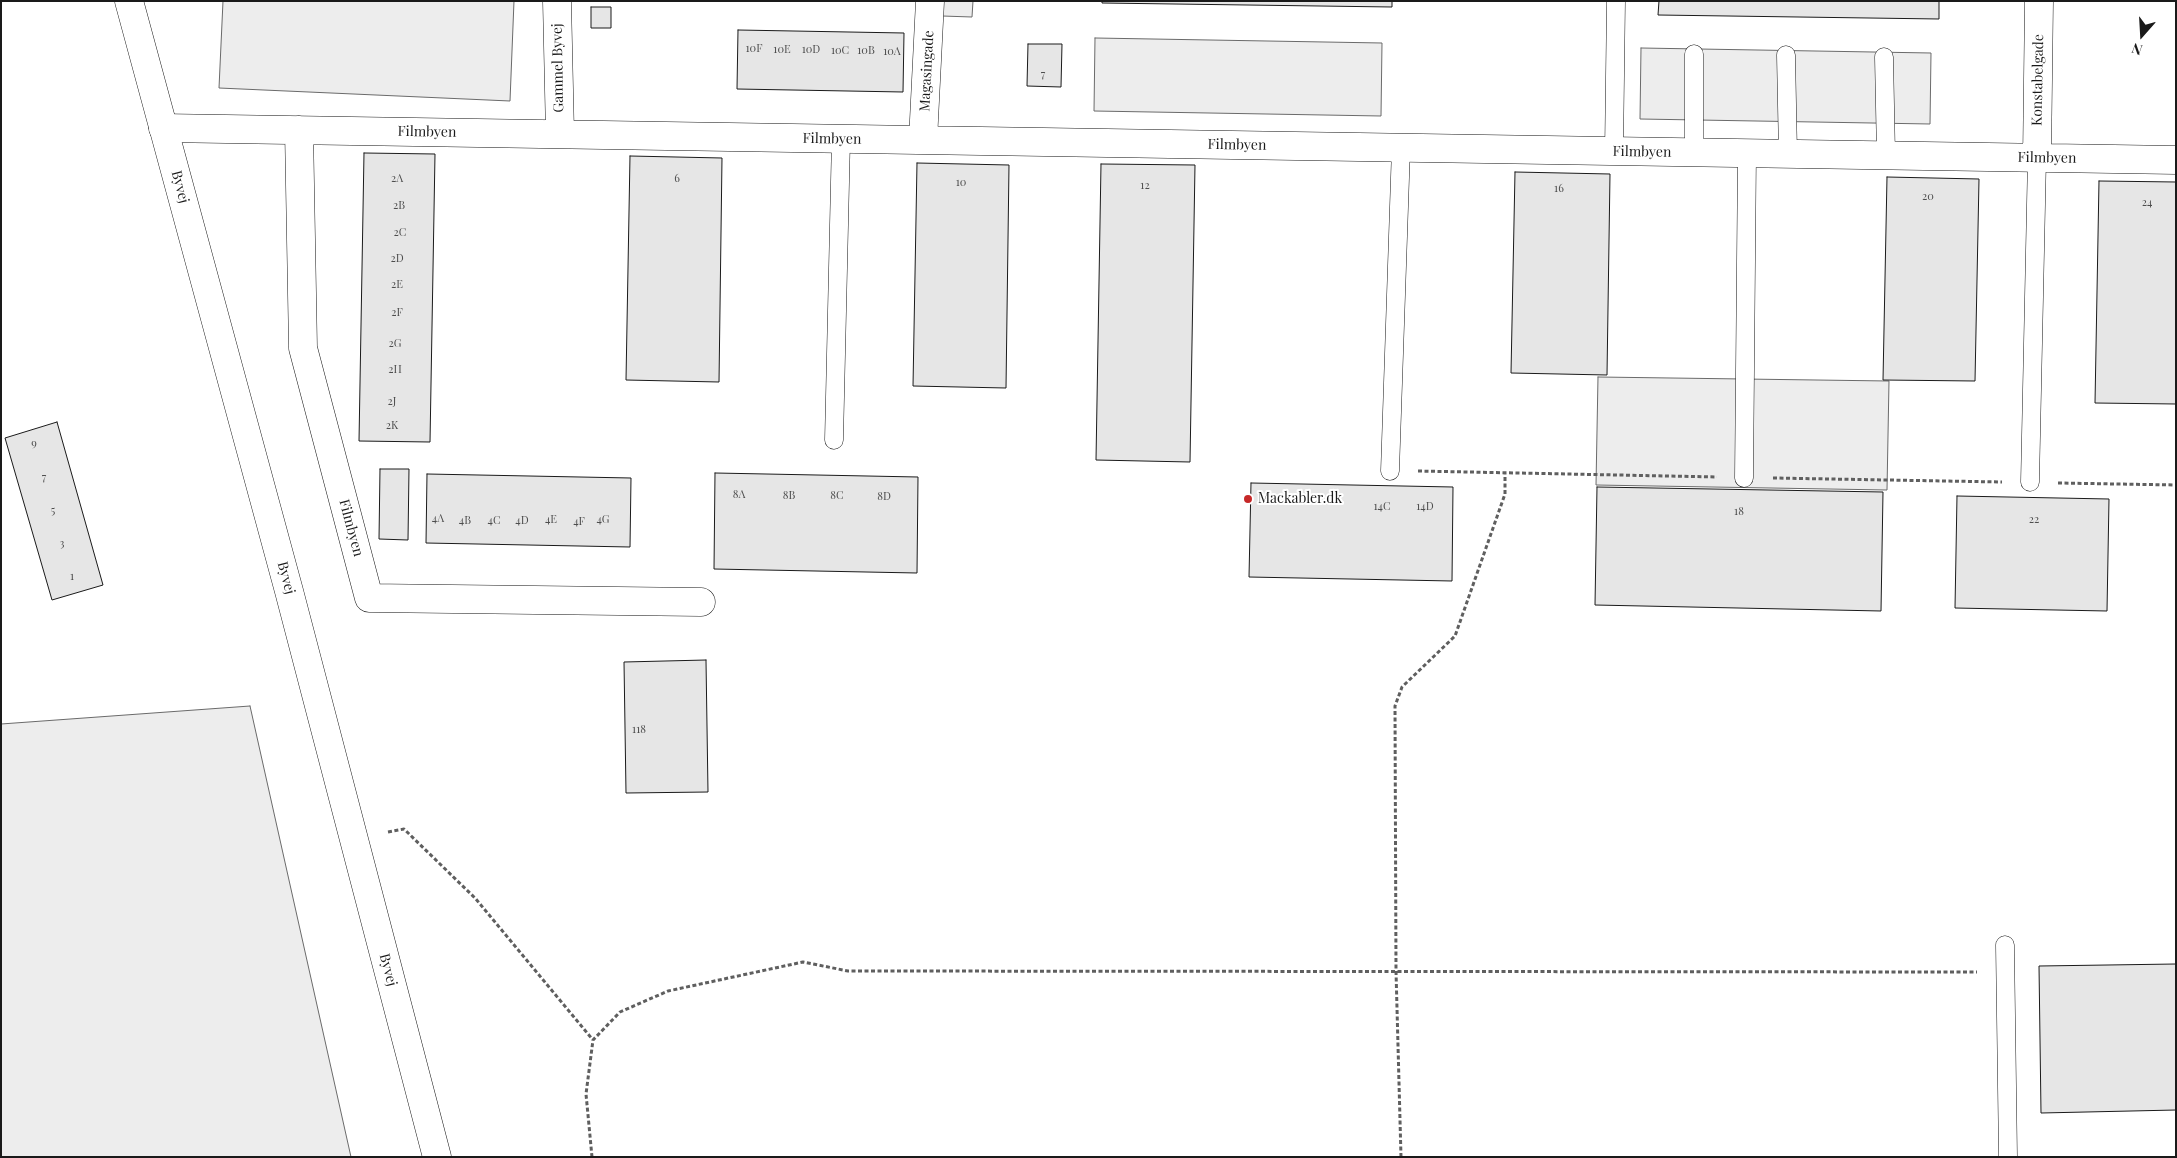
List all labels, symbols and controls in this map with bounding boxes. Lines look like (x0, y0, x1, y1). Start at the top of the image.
north arrow (2117, 10, 2167, 60)
street label: Gammel Byvej (549, 23, 567, 113)
street label: Magasingade (916, 30, 938, 112)
street label: Konstabelgade (2029, 34, 2047, 126)
text: N (2129, 39, 2145, 60)
house number: 10F (746, 42, 762, 56)
house number: 10E (773, 43, 791, 57)
house number: 10D (802, 43, 820, 57)
house number: 10C (831, 44, 849, 58)
house number: 10B (857, 44, 875, 58)
house number: 10A (883, 45, 901, 59)
house number: 7 (1041, 68, 1045, 82)
street label: Filmbyen (398, 123, 456, 141)
street label: Filmbyen (803, 130, 861, 148)
street label: Filmbyen (1208, 136, 1266, 154)
street label: Filmbyen (1613, 143, 1671, 161)
street label: Filmbyen (2018, 149, 2076, 167)
street label: Byvej (168, 169, 192, 205)
house number: 2A (391, 172, 403, 186)
house number: 6 (674, 172, 680, 186)
house number: 10 (956, 176, 966, 190)
house number: 12 (1140, 179, 1150, 193)
house number: 16 (1554, 182, 1564, 196)
house number: 20 (1922, 190, 1934, 204)
house number: 24 (2142, 196, 2152, 210)
house number: 2B (393, 199, 405, 213)
house number: 2C (394, 226, 406, 240)
house number: 2D (390, 252, 404, 266)
house number: 2E (391, 278, 403, 292)
house number: 2F (391, 306, 403, 320)
house number: 2G (388, 337, 402, 351)
house number: 2H (388, 363, 402, 377)
house number: 2J (388, 395, 396, 409)
house number: 2K (386, 419, 398, 433)
house number: 9 (31, 437, 37, 451)
house number: 7 (42, 471, 46, 485)
house number: 8A (733, 488, 745, 502)
house number: 8B (783, 489, 795, 503)
house number: 8C (830, 489, 844, 503)
house number: 8D (877, 490, 891, 504)
place label: Mackabler.dk (1258, 491, 1342, 507)
marker: Mackabler.dk (1242, 493, 1254, 505)
street label: Filmbyen (335, 498, 367, 558)
house number: 14C (1373, 500, 1391, 514)
house number: 14D (1416, 500, 1434, 514)
house number: 5 (51, 504, 55, 518)
house number: 18 (1734, 505, 1744, 519)
house number: 4A (432, 512, 444, 526)
house number: 4E (545, 513, 557, 527)
house number: 4G (596, 513, 610, 527)
house number: 22 (2029, 513, 2039, 527)
house number: 4B (459, 514, 471, 528)
house number: 4C (487, 514, 501, 528)
house number: 4D (515, 514, 529, 528)
house number: 4F (573, 515, 585, 529)
house number: 3 (60, 537, 64, 551)
street label: Byvej (274, 560, 298, 596)
house number: 1 (70, 570, 74, 584)
house number: 118 (632, 723, 646, 737)
street label: Byvej (376, 952, 400, 988)

